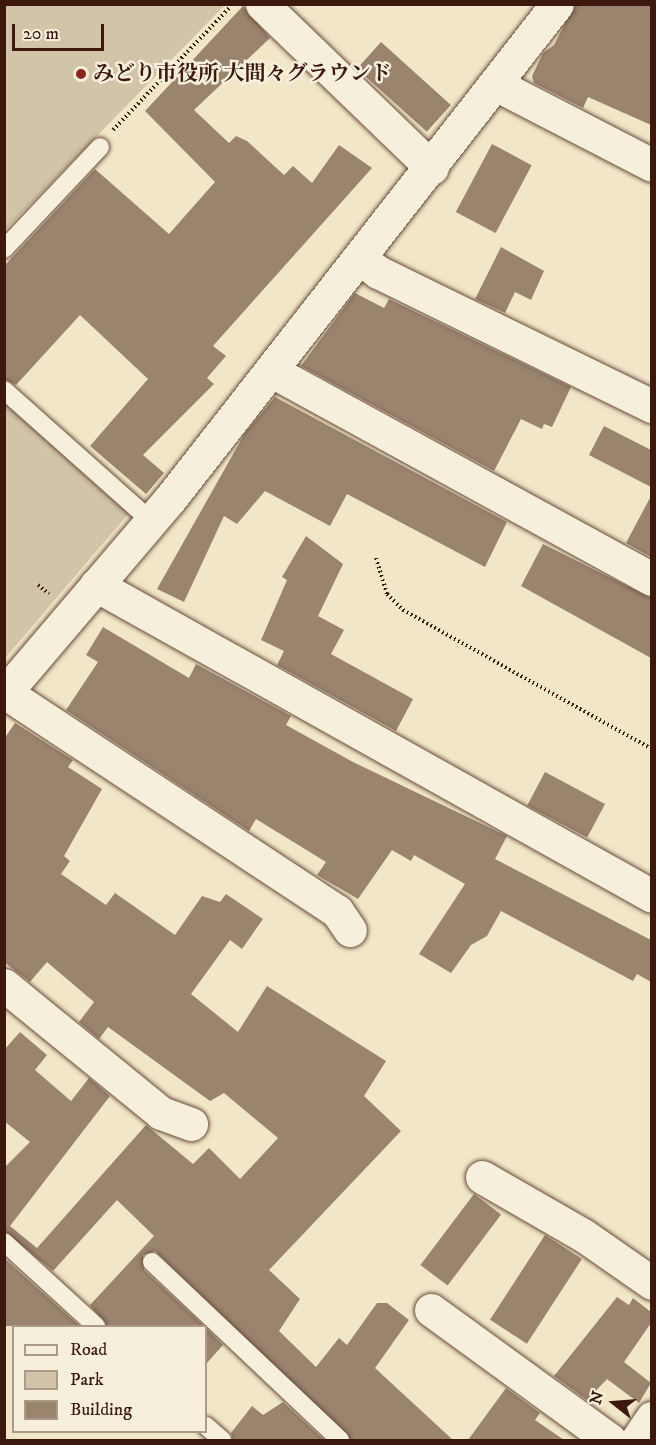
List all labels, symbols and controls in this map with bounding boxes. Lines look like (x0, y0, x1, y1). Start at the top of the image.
scale bar (15, 12, 106, 50)
text: 20 m (23, 23, 59, 45)
place label: みどり市役所 大間々グラウンド (93, 61, 392, 87)
marker: みどり市役所 大間々グラウンド (74, 67, 88, 81)
legend (12, 1325, 207, 1433)
text: Road (70, 1339, 107, 1361)
text: Park (70, 1369, 104, 1391)
north arrow (584, 1373, 644, 1433)
text: N (585, 1389, 608, 1407)
text: Building (70, 1399, 132, 1421)

